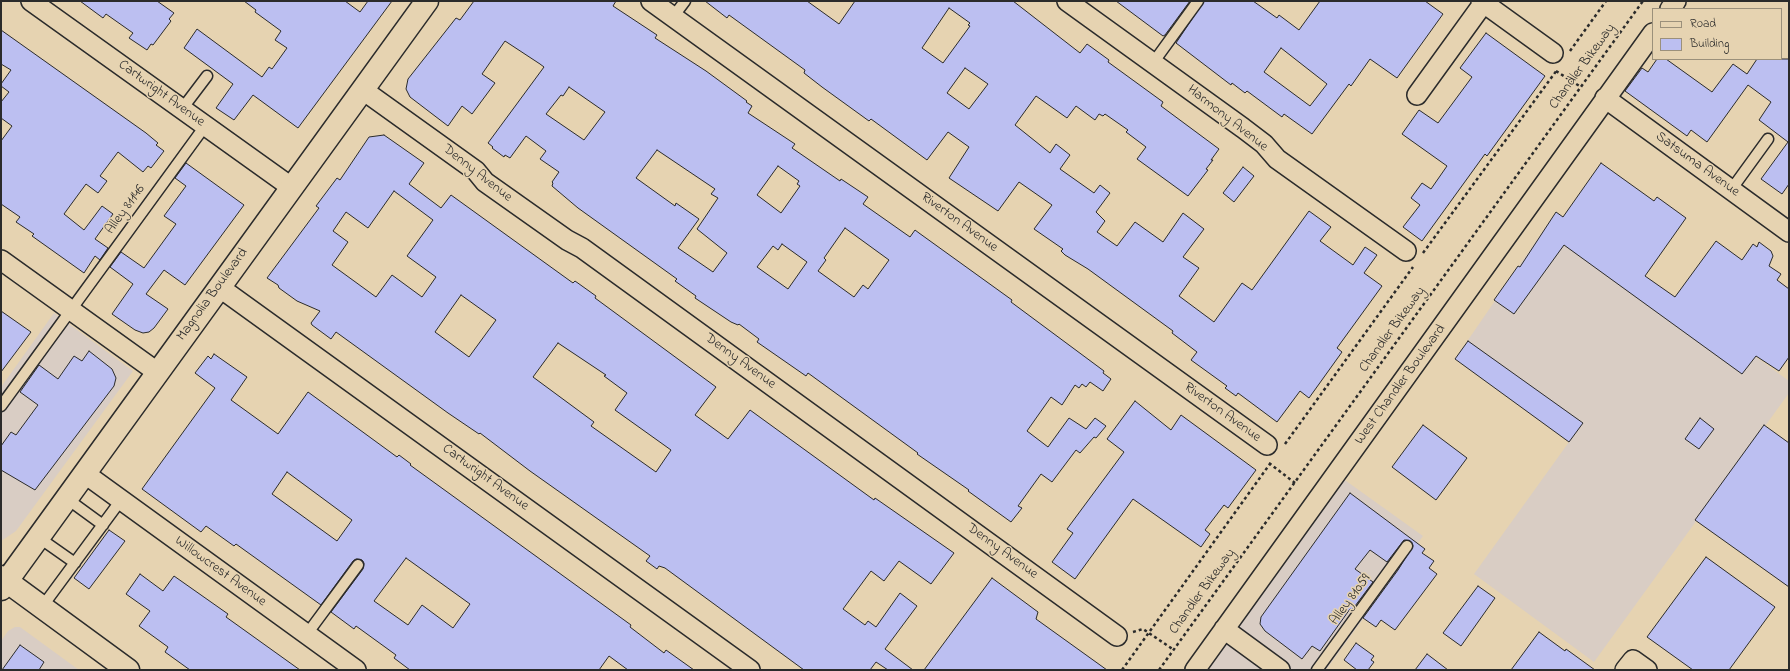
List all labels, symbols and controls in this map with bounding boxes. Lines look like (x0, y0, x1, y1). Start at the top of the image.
legend (1652, 8, 1782, 60)
text: Road (1690, 15, 1716, 33)
street label: Chandler Bikeway (1546, 21, 1620, 113)
text: Building (1690, 35, 1729, 53)
street label: Cartwright Avenue (114, 57, 208, 131)
street label: Harmony Avenue (1183, 82, 1271, 156)
street label: Satsuma Avenue (1652, 129, 1742, 201)
street label: Denny Avenue (439, 142, 515, 206)
street label: Alley 81146 (102, 182, 150, 238)
street label: Riverton Avenue (917, 189, 1001, 257)
street label: Magnolia Boulevard (174, 245, 252, 345)
street label: Chandler Bikeway (1356, 284, 1430, 376)
street label: West Chandler Boulevard (1352, 322, 1450, 448)
street label: Denny Avenue (701, 331, 779, 393)
street label: Riverton Avenue (1180, 379, 1264, 447)
street label: Cartwright Avenue (438, 441, 532, 515)
street label: Denny Avenue (963, 521, 1041, 583)
street label: Willowcrest Avenue (171, 533, 269, 611)
street label: Chandler Bikeway (1166, 546, 1240, 638)
street label: Alley 81059 (1327, 571, 1375, 629)

